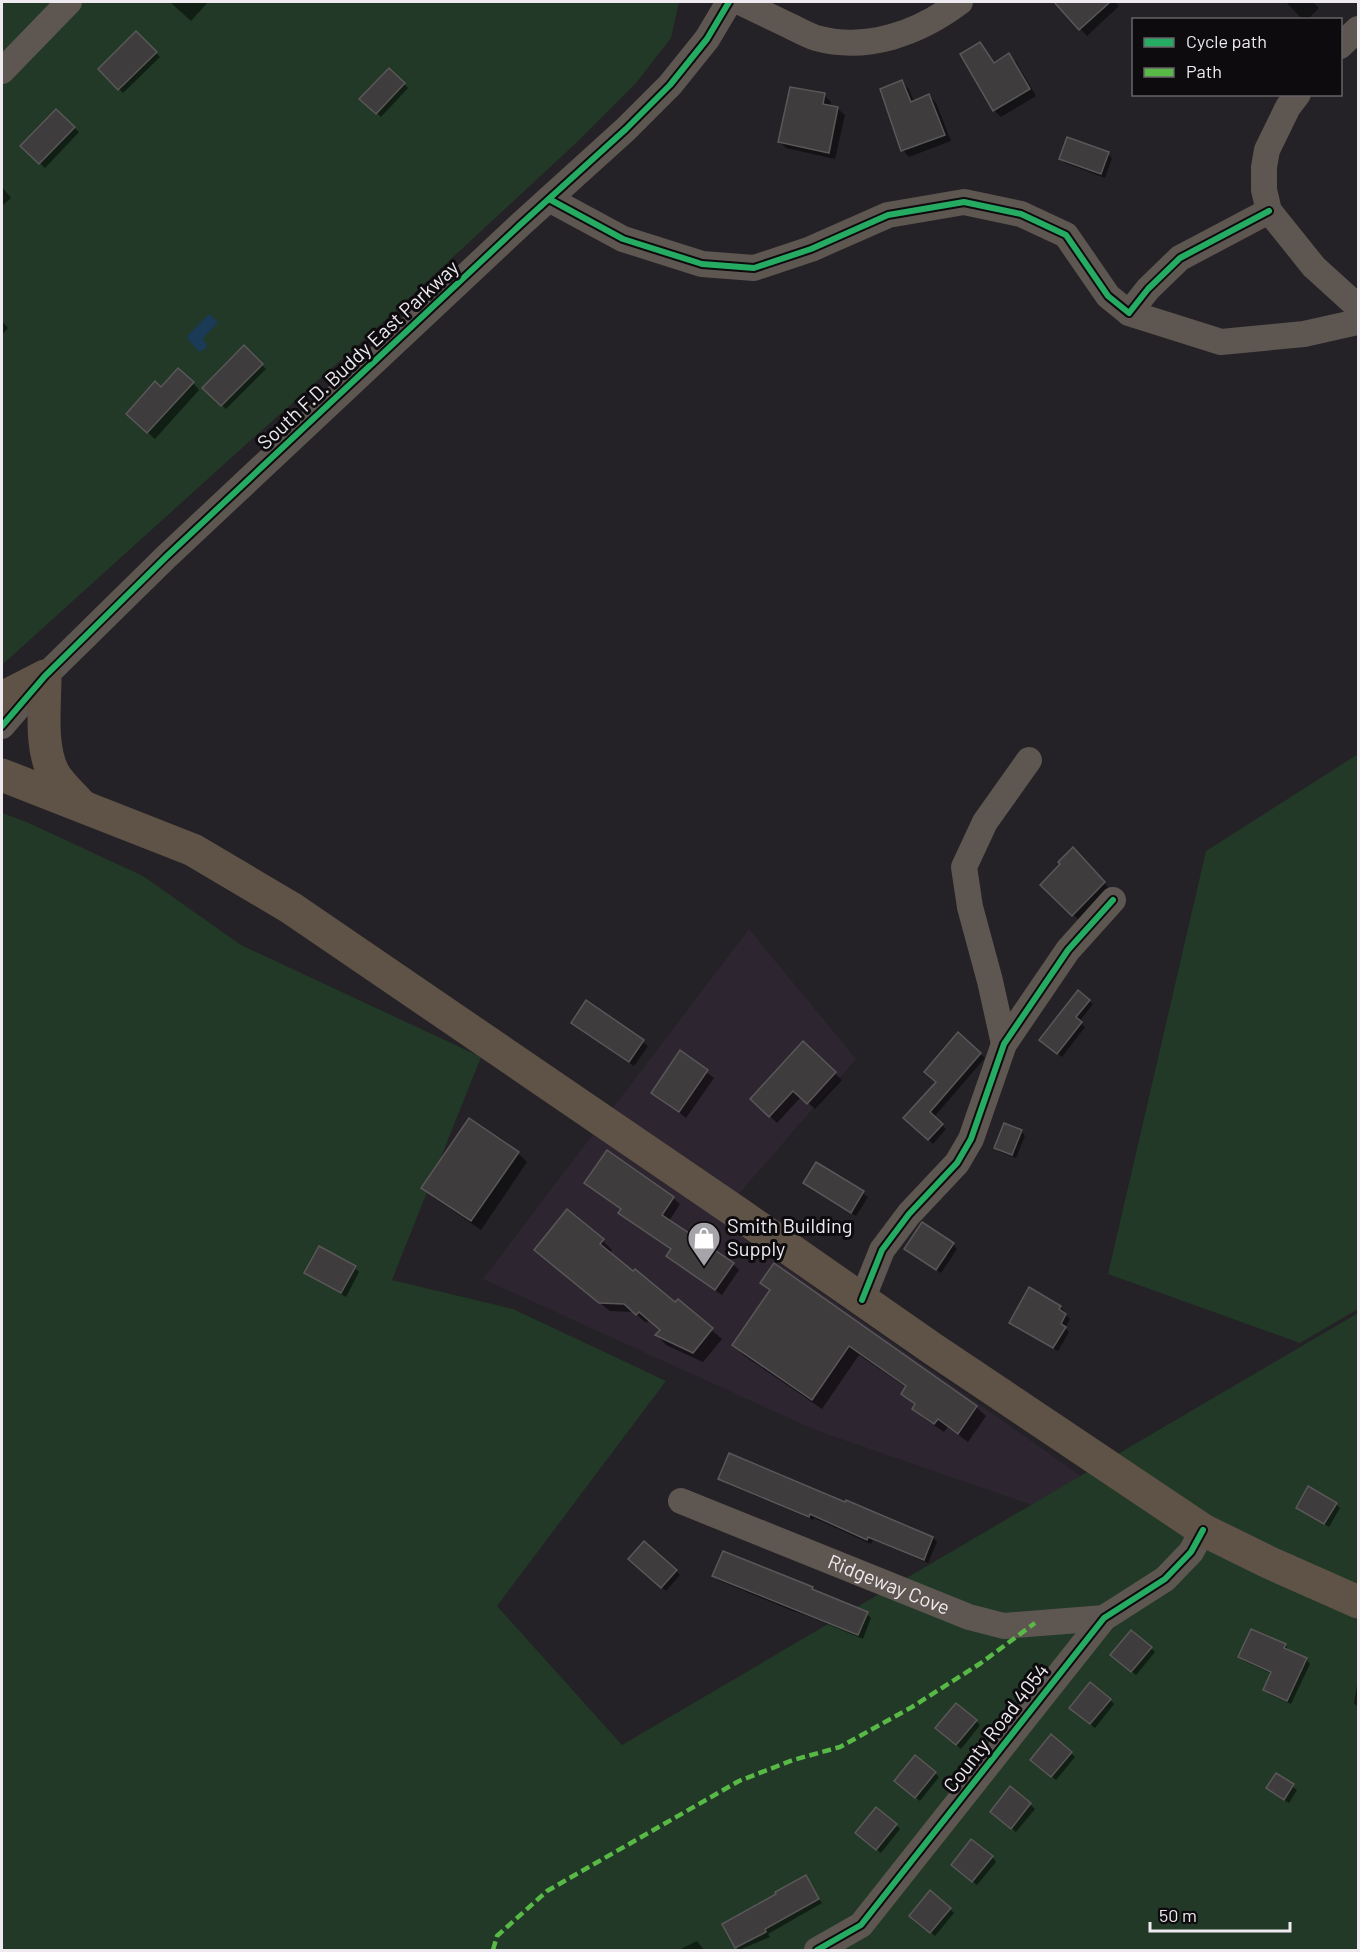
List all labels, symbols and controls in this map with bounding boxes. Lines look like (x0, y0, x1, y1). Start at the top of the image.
legend (1132, 18, 1342, 96)
text: Cycle path (1186, 30, 1267, 52)
text: Path (1186, 60, 1222, 82)
street label: South F.D. Buddy East Parkway (252, 255, 463, 454)
place label: Smith Building Supply (727, 1213, 853, 1260)
shop icon: Smith Building Supply (686, 1220, 722, 1267)
street label: Ridgeway Cove (825, 1548, 954, 1619)
street label: County Road 4054 (937, 1658, 1053, 1797)
scale bar (1150, 1895, 1290, 1933)
text: 50 m (1159, 1904, 1197, 1926)

